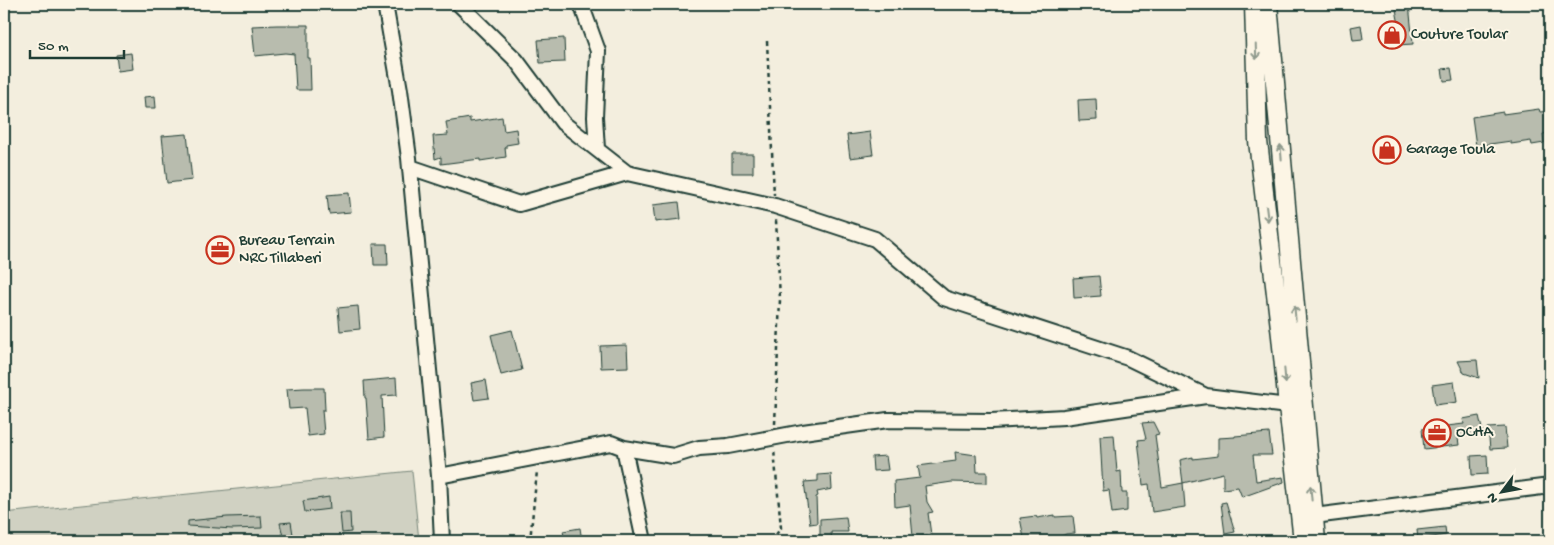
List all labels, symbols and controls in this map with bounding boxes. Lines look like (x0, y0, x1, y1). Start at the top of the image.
shop icon: Couture Toular (1377, 20, 1407, 50)
place label: Couture Toular (1411, 26, 1509, 45)
scale bar (30, 28, 124, 60)
text: 50 m (38, 38, 69, 56)
one-way arrow (1251, 44, 1261, 60)
shop icon: Garage Toula (1372, 135, 1402, 165)
place label: Garage Toula (1406, 141, 1496, 160)
one-way arrow (1276, 144, 1286, 160)
one-way arrow (1262, 206, 1272, 222)
place label: Bureau Terrain NRC Tillaberi (238, 232, 335, 269)
office icon: Bureau Terrain NRC Tillaberi (205, 235, 235, 265)
one-way arrow (1290, 306, 1300, 322)
one-way arrow (1280, 368, 1290, 384)
office icon: OCHA (1422, 418, 1452, 448)
place label: OCHA (1456, 424, 1494, 443)
north arrow (1476, 468, 1526, 518)
one-way arrow (1307, 485, 1316, 501)
text: N (1483, 489, 1503, 506)

